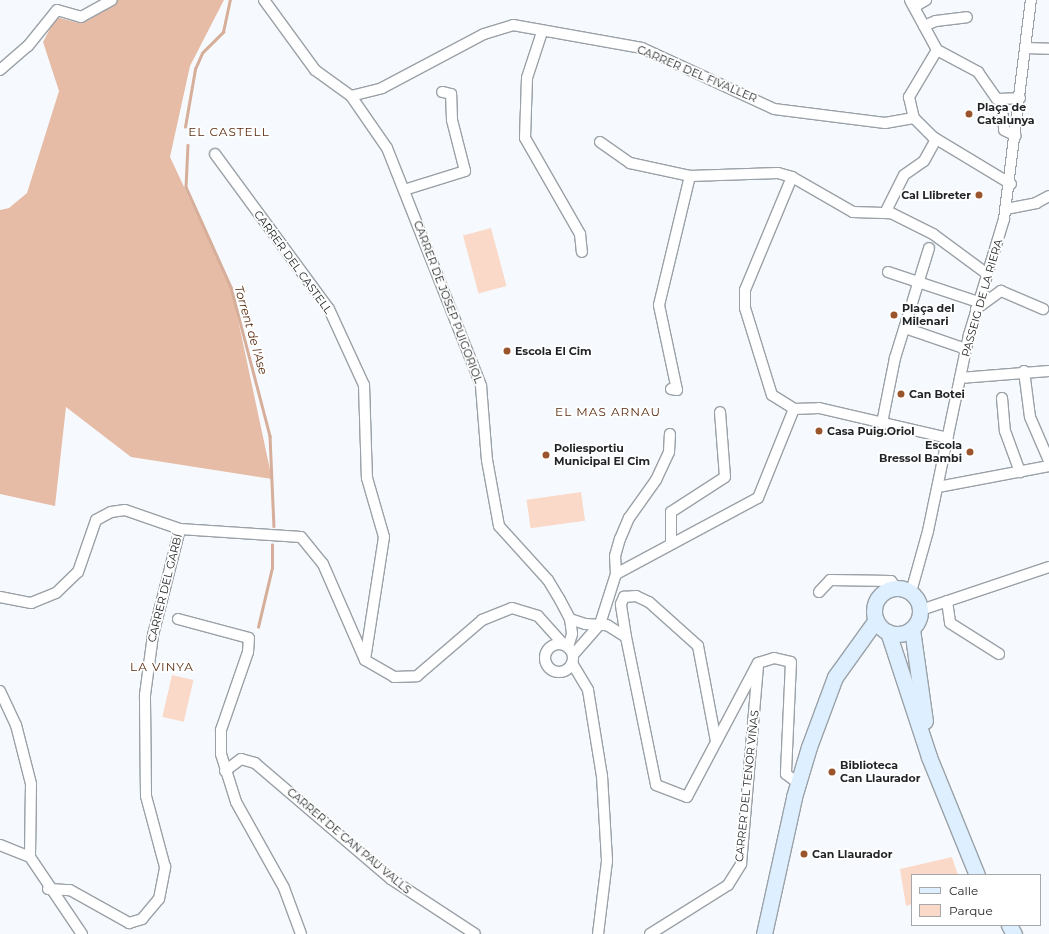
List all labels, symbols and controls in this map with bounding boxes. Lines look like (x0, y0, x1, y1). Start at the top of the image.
street label: CARRER DEL FIVALLER (635, 43, 759, 105)
place label: Plaça de Catalunya (977, 101, 1035, 127)
marker: Plaça de Catalunya (964, 109, 974, 119)
district label: EL CASTELL (188, 125, 270, 139)
place label: Cal Llibreter (901, 188, 971, 202)
marker: Cal Llibreter (974, 190, 984, 200)
street label: CARRER DEL CASTELL (251, 208, 335, 316)
street label: CARRER DE JOSEP PUIGORIOL (411, 219, 485, 385)
street label: PASSEIG DE LA RIERA (959, 238, 1005, 358)
water label: Torrent de l'Ase (231, 284, 271, 376)
place label: Plaça del Milenari (902, 302, 954, 328)
marker: Plaça del Milenari (889, 310, 899, 320)
place label: Escola El Cim (515, 344, 592, 358)
marker: Escola El Cim (502, 346, 512, 356)
place label: Can Botei (909, 387, 965, 401)
marker: Can Botei (896, 389, 906, 399)
district label: EL MAS ARNAU (555, 405, 661, 419)
place label: Casa Puig.Oriol (827, 424, 915, 438)
marker: Casa Puig.Oriol (814, 426, 824, 436)
place label: Escola Bressol Bambi (879, 439, 962, 465)
place label: Poliesportiu Municipal El Cim (554, 442, 650, 468)
marker: Escola Bressol Bambi (965, 447, 975, 457)
marker: Poliesportiu Municipal El Cim (541, 450, 551, 460)
street label: CARRER DEL GARBÍ (145, 532, 185, 644)
district label: LA VINYA (130, 660, 194, 674)
street label: CARRER DEL TENOR VIÑAS (732, 709, 762, 863)
place label: Biblioteca Can Llaurador (840, 759, 920, 785)
marker: Biblioteca Can Llaurador (827, 767, 837, 777)
street label: CARRER DE CAN PAU VALLS (284, 785, 414, 897)
place label: Can Llaurador (812, 847, 892, 861)
marker: Can Llaurador (799, 849, 809, 859)
legend (911, 874, 1041, 926)
text: Calle (949, 883, 978, 898)
text: Parque (949, 903, 993, 918)

